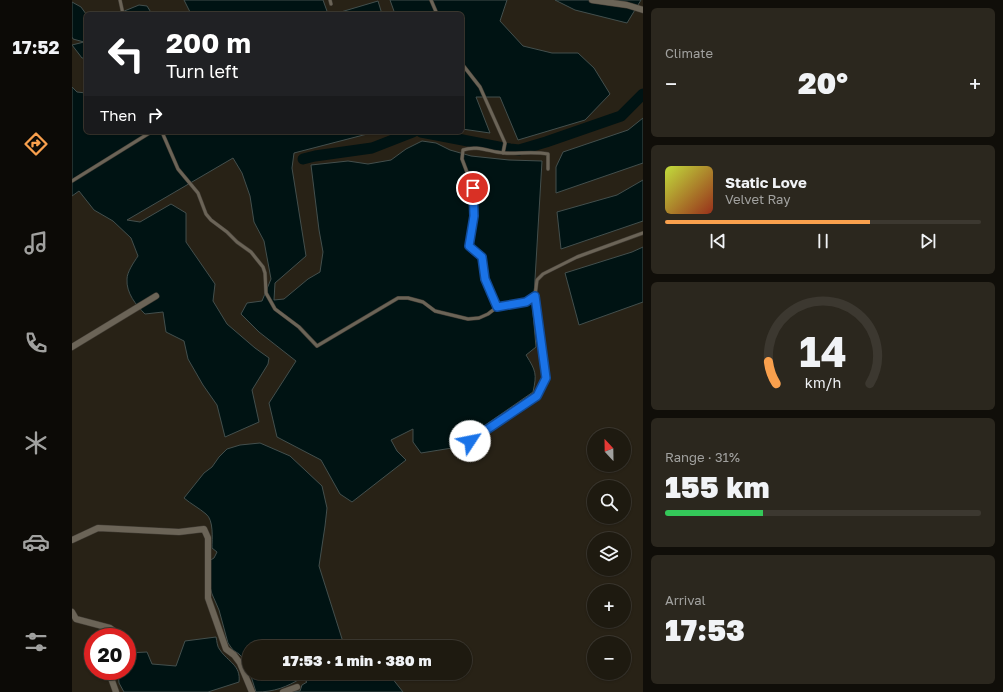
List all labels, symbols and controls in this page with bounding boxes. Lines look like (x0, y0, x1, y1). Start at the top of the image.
text: 200 m (166, 26, 251, 59)
icon: left (100, 28, 152, 80)
text: 17:52 (13, 36, 59, 58)
text: Climate (665, 45, 713, 61)
text: Turn left (166, 60, 239, 82)
text: 20° (798, 65, 848, 101)
text: − (665, 70, 677, 97)
text: + (969, 70, 981, 97)
icon: right (144, 104, 166, 126)
text: Then (100, 106, 136, 124)
icon: directions (22, 130, 50, 158)
pin (456, 171, 490, 205)
text: Static Love (725, 173, 807, 191)
icon: arrive (462, 177, 484, 199)
text: Velvet Ray (725, 191, 790, 207)
icon: music (22, 229, 50, 257)
icon: previous (707, 230, 729, 252)
icon: pause (812, 230, 834, 252)
icon: next (917, 230, 939, 252)
text: 14 (799, 326, 847, 376)
icon: phone (22, 329, 50, 357)
text: km/h (805, 374, 841, 391)
position arrow (449, 420, 491, 462)
north arrow (587, 428, 631, 472)
map controls (587, 428, 631, 680)
icon: climate (22, 429, 50, 457)
text: Range · 31% (665, 449, 740, 465)
text: 155 km (665, 469, 770, 505)
button: search (587, 480, 631, 524)
icon: car (22, 528, 50, 556)
button: layers (587, 532, 631, 576)
button: + (587, 584, 631, 628)
text: Arrival (665, 592, 706, 608)
text: 17:53 (665, 612, 745, 648)
icon: filters (22, 628, 50, 656)
speed limit sign: 20 (84, 628, 136, 680)
button: − (587, 636, 631, 680)
text: 17:53 · 1 min · 380 m (283, 651, 431, 669)

